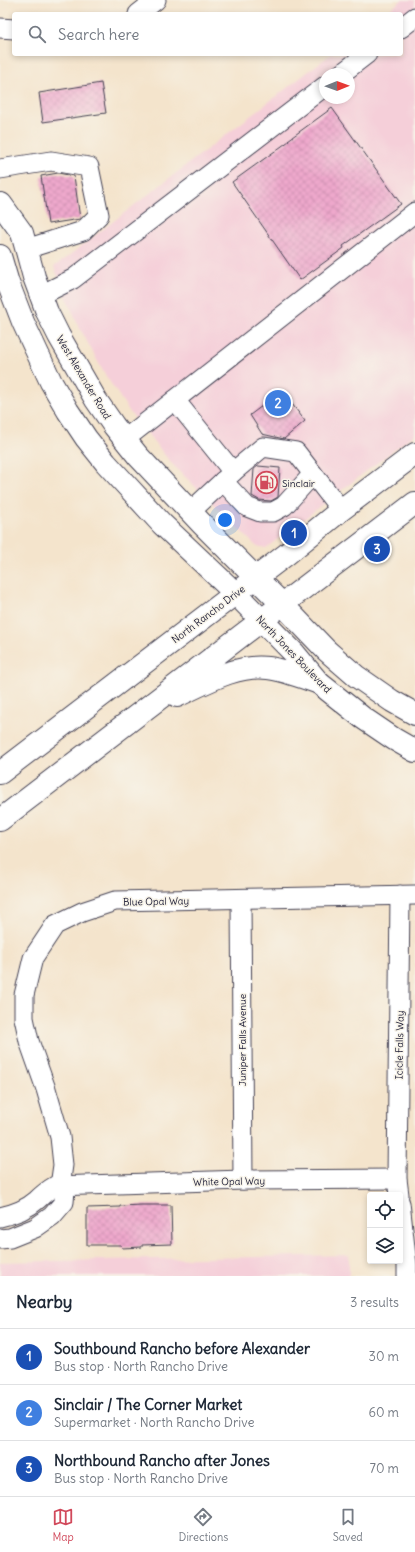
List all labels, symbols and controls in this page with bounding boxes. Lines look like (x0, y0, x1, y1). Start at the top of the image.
search box (12, 12, 403, 56)
icon: search (26, 23, 48, 45)
text: Search here (58, 25, 139, 44)
north arrow (319, 68, 355, 104)
street label: West Alexander Road (53, 333, 114, 422)
pin: 2 (265, 388, 291, 418)
fuel station icon: Sinclair (253, 470, 279, 496)
place label: Sinclair (282, 477, 315, 490)
your location (215, 510, 235, 530)
pin: 1 (281, 518, 307, 548)
pin: 3 (364, 534, 390, 564)
street label: North Rancho Drive (169, 583, 248, 646)
street label: North Jones Boulevard (253, 613, 334, 696)
street label: Blue Opal Way (123, 894, 189, 909)
street label: Juniper Falls Avenue (236, 994, 249, 1086)
street label: Icicle Falls Way (392, 1010, 407, 1080)
street label: White Opal Way (193, 1174, 265, 1189)
map controls (367, 1192, 403, 1264)
button: locate (367, 1192, 403, 1228)
button: layers (367, 1228, 403, 1264)
text: Nearby (16, 1291, 72, 1313)
text: 3 results (350, 1294, 399, 1311)
text: Southbound Rancho before Alexander (54, 1339, 310, 1358)
text: 1 (26, 1348, 32, 1365)
text: 30 m (369, 1348, 399, 1365)
text: Bus stop · North Rancho Drive (54, 1358, 228, 1375)
text: Sinclair / The Corner Market (54, 1395, 242, 1414)
text: 2 (25, 1404, 33, 1421)
text: 60 m (368, 1404, 399, 1421)
text: Supermarket · North Rancho Drive (54, 1414, 255, 1431)
text: Northbound Rancho after Jones (54, 1451, 270, 1470)
text: 3 (25, 1460, 33, 1477)
text: 70 m (370, 1460, 399, 1477)
text: Bus stop · North Rancho Drive (54, 1470, 228, 1487)
tab: Map (52, 1506, 74, 1544)
tab: Directions (179, 1506, 228, 1544)
tab: Saved (333, 1506, 363, 1544)

